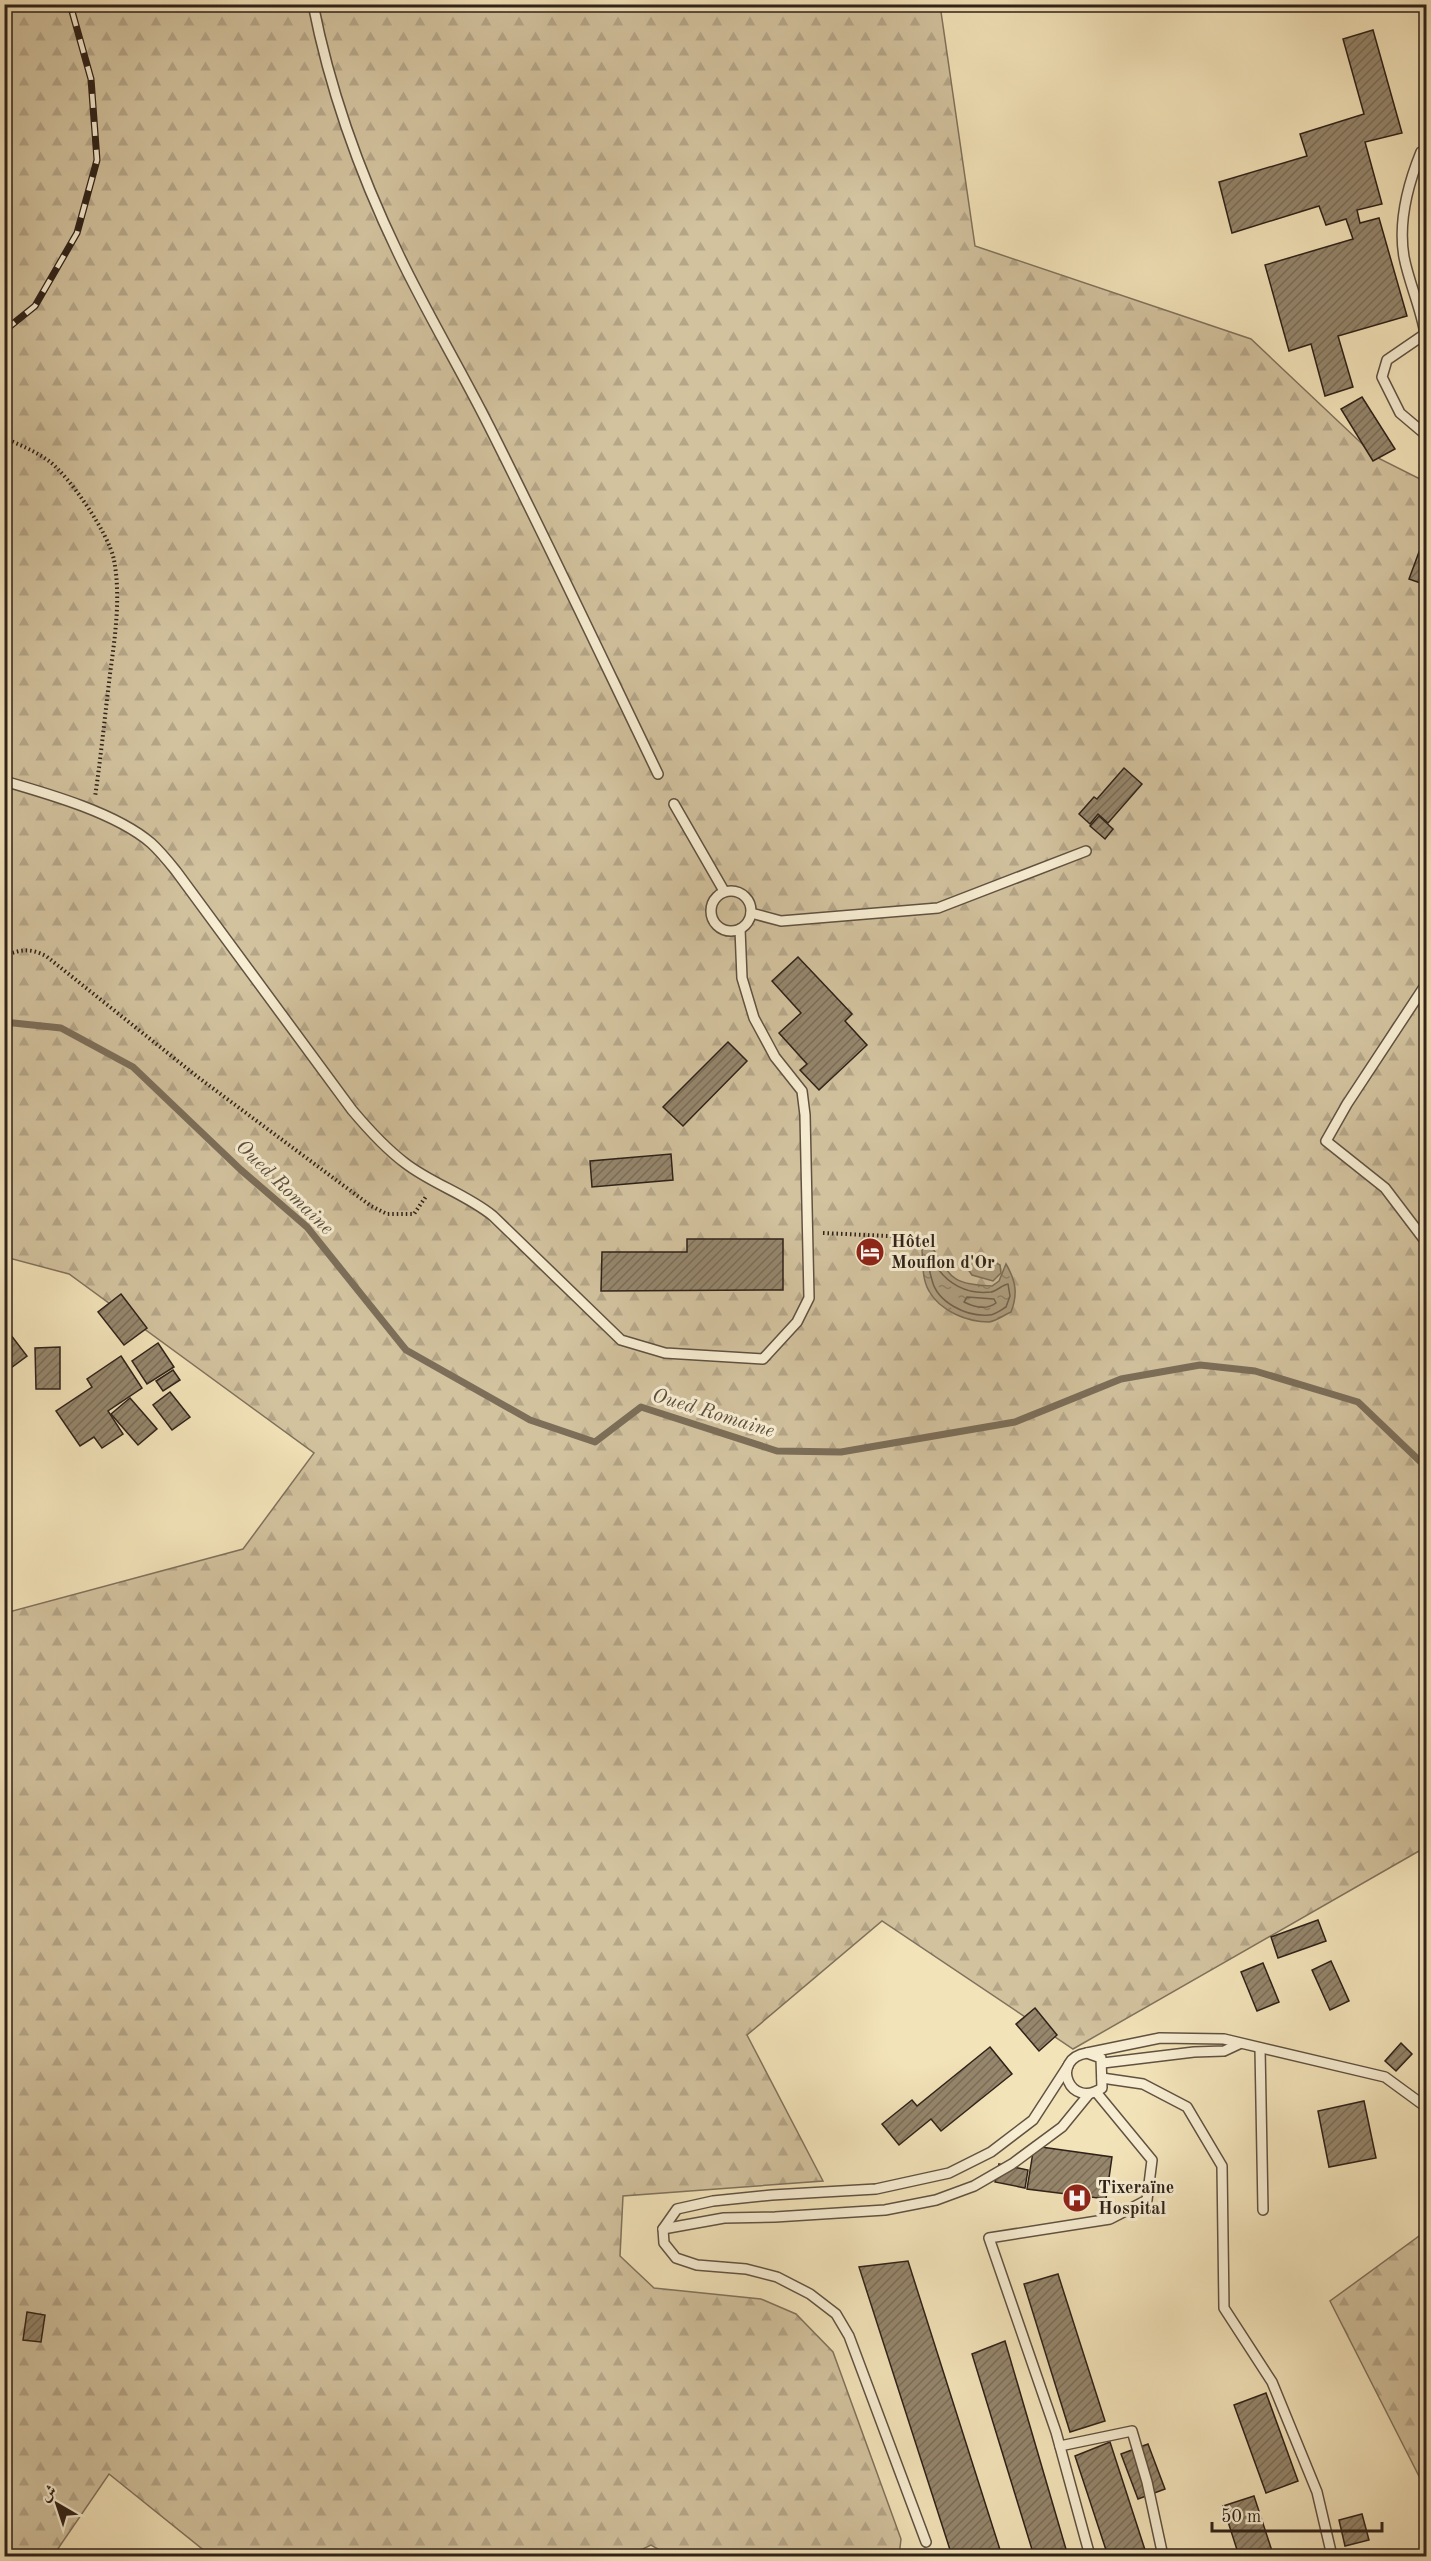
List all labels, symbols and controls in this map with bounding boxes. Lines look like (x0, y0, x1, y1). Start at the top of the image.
water label: Oued Romaine (231, 1137, 337, 1239)
place label: Hôtel Mouflon d'Or (891, 1233, 995, 1272)
hotel icon: Hôtel Mouflon d'Or (854, 1236, 886, 1268)
water label: Oued Romaine (649, 1386, 777, 1442)
place label: Tixeraïne Hospital (1098, 2179, 1174, 2218)
hospital icon: Tixeraïne Hospital (1061, 2182, 1093, 2214)
north arrow (27, 2474, 87, 2534)
text: ش (38, 2483, 60, 2505)
scale bar (1212, 2495, 1382, 2533)
text: 50 m (1221, 2508, 1261, 2526)

